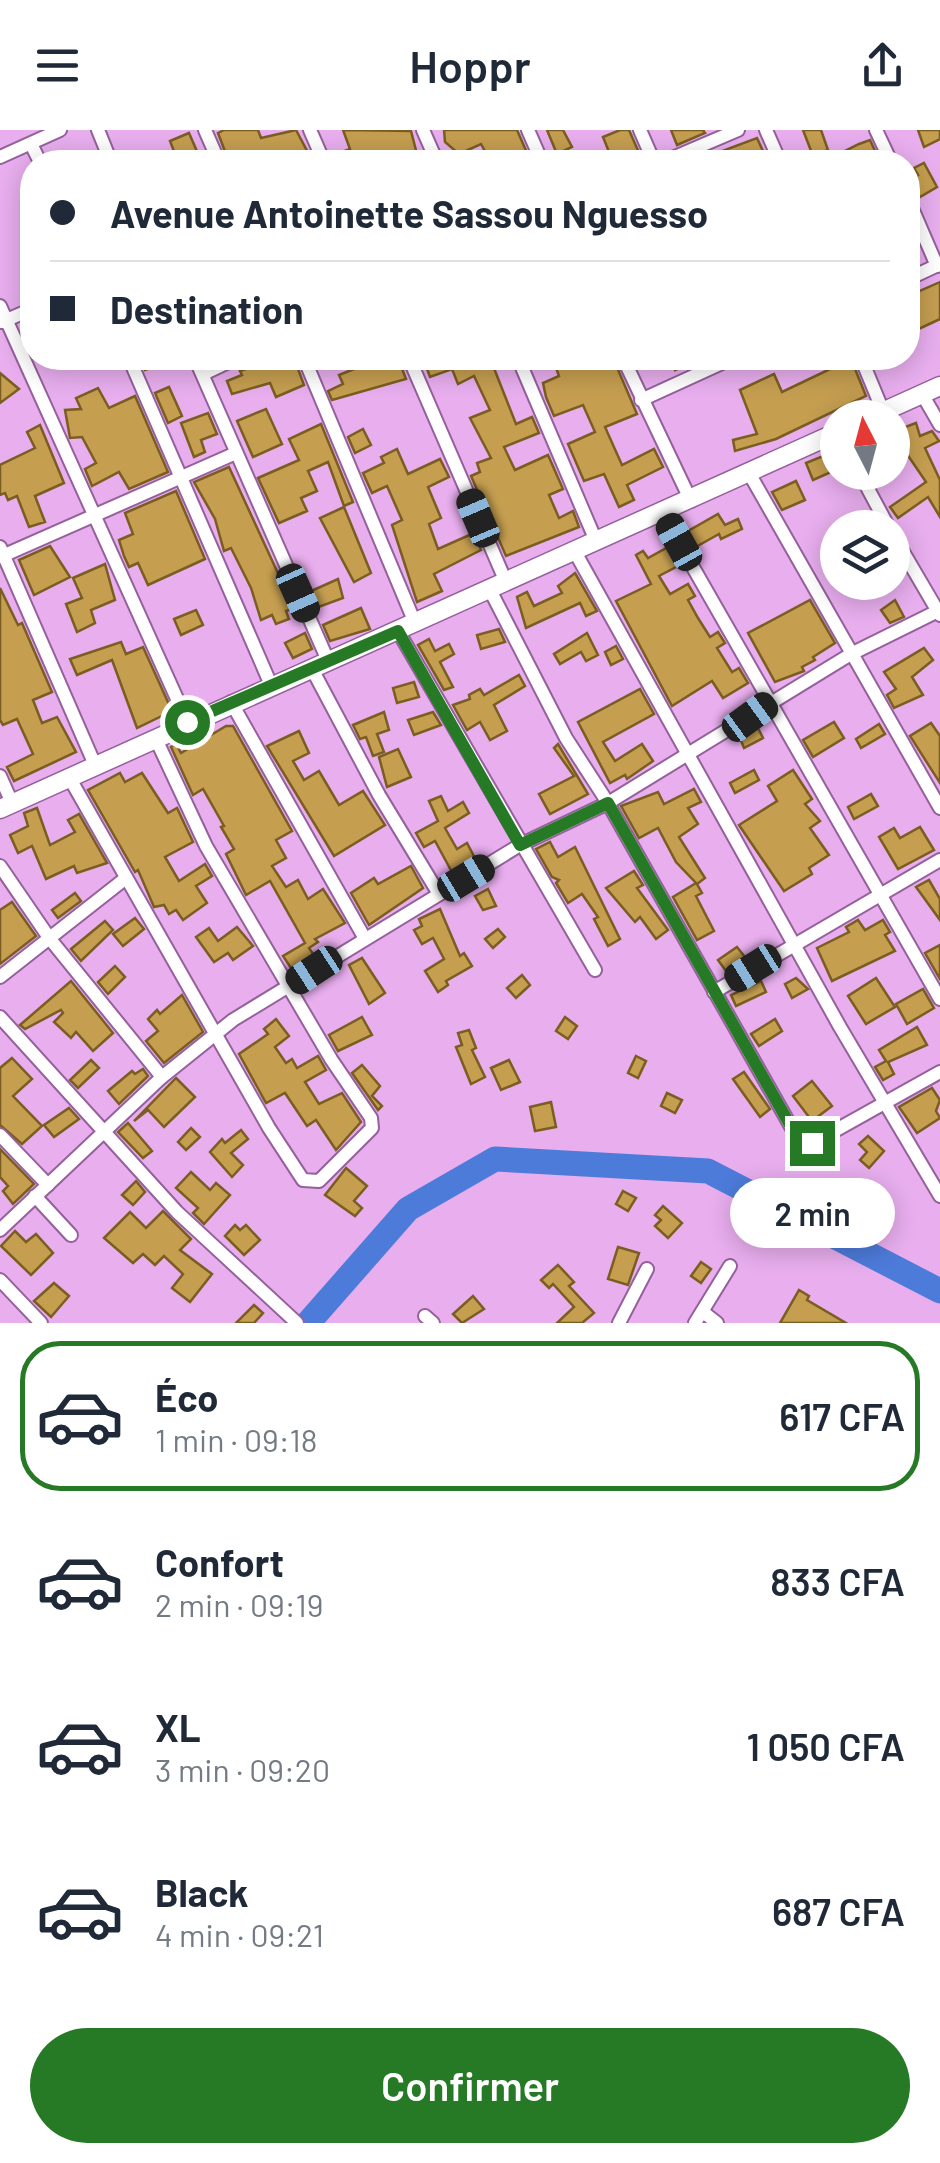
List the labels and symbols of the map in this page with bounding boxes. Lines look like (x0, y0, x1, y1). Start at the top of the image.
north arrow (820, 400, 910, 490)
car (452, 485, 504, 551)
car (651, 508, 707, 576)
car (272, 559, 324, 627)
car (717, 687, 783, 747)
route start (165, 700, 210, 745)
car (433, 850, 499, 906)
car (720, 939, 786, 997)
car (281, 941, 347, 999)
route end (790, 1121, 835, 1166)
callout: 2 min (730, 1178, 894, 1248)

